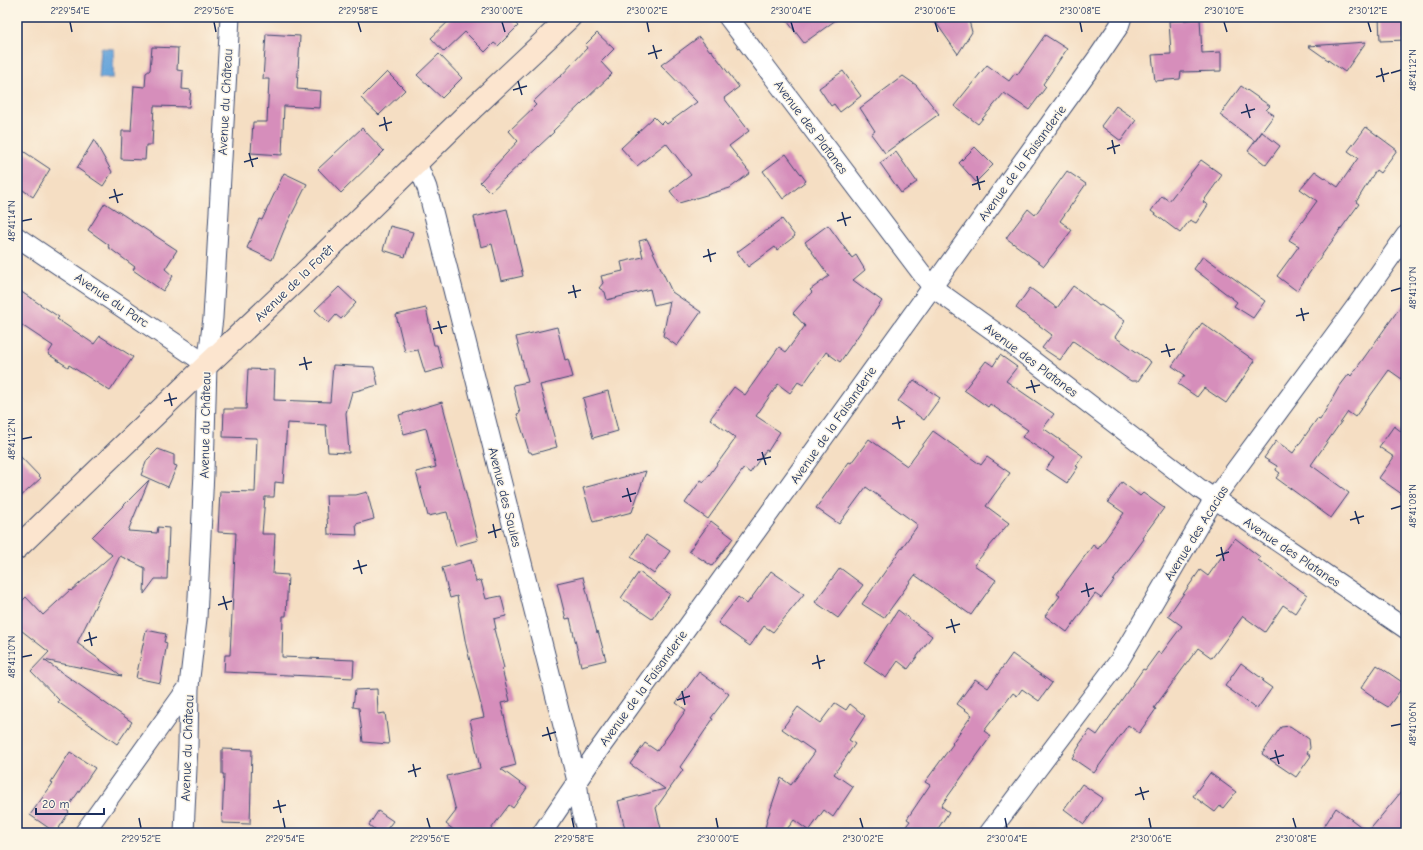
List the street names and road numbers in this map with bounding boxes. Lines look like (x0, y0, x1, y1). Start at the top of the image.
street label: Avenue du Château (215, 48, 235, 156)
street label: Avenue des Platanes (771, 77, 851, 177)
street label: Avenue de la Faisanderie (975, 102, 1069, 224)
street label: Avenue de la Forêt (251, 241, 338, 325)
street label: Avenue du Parc (72, 270, 152, 330)
street label: Avenue des Platanes (981, 320, 1081, 400)
street label: Avenue de la Faisanderie (787, 363, 879, 486)
street label: Avenue du Château (197, 372, 213, 478)
street label: Avenue des Saules (485, 446, 525, 548)
street label: Avenue des Acacias (1161, 483, 1231, 583)
street label: Avenue des Platanes (1241, 514, 1343, 590)
street label: Avenue de la Faisanderie (596, 627, 690, 749)
street label: Avenue du Château (178, 694, 196, 802)

